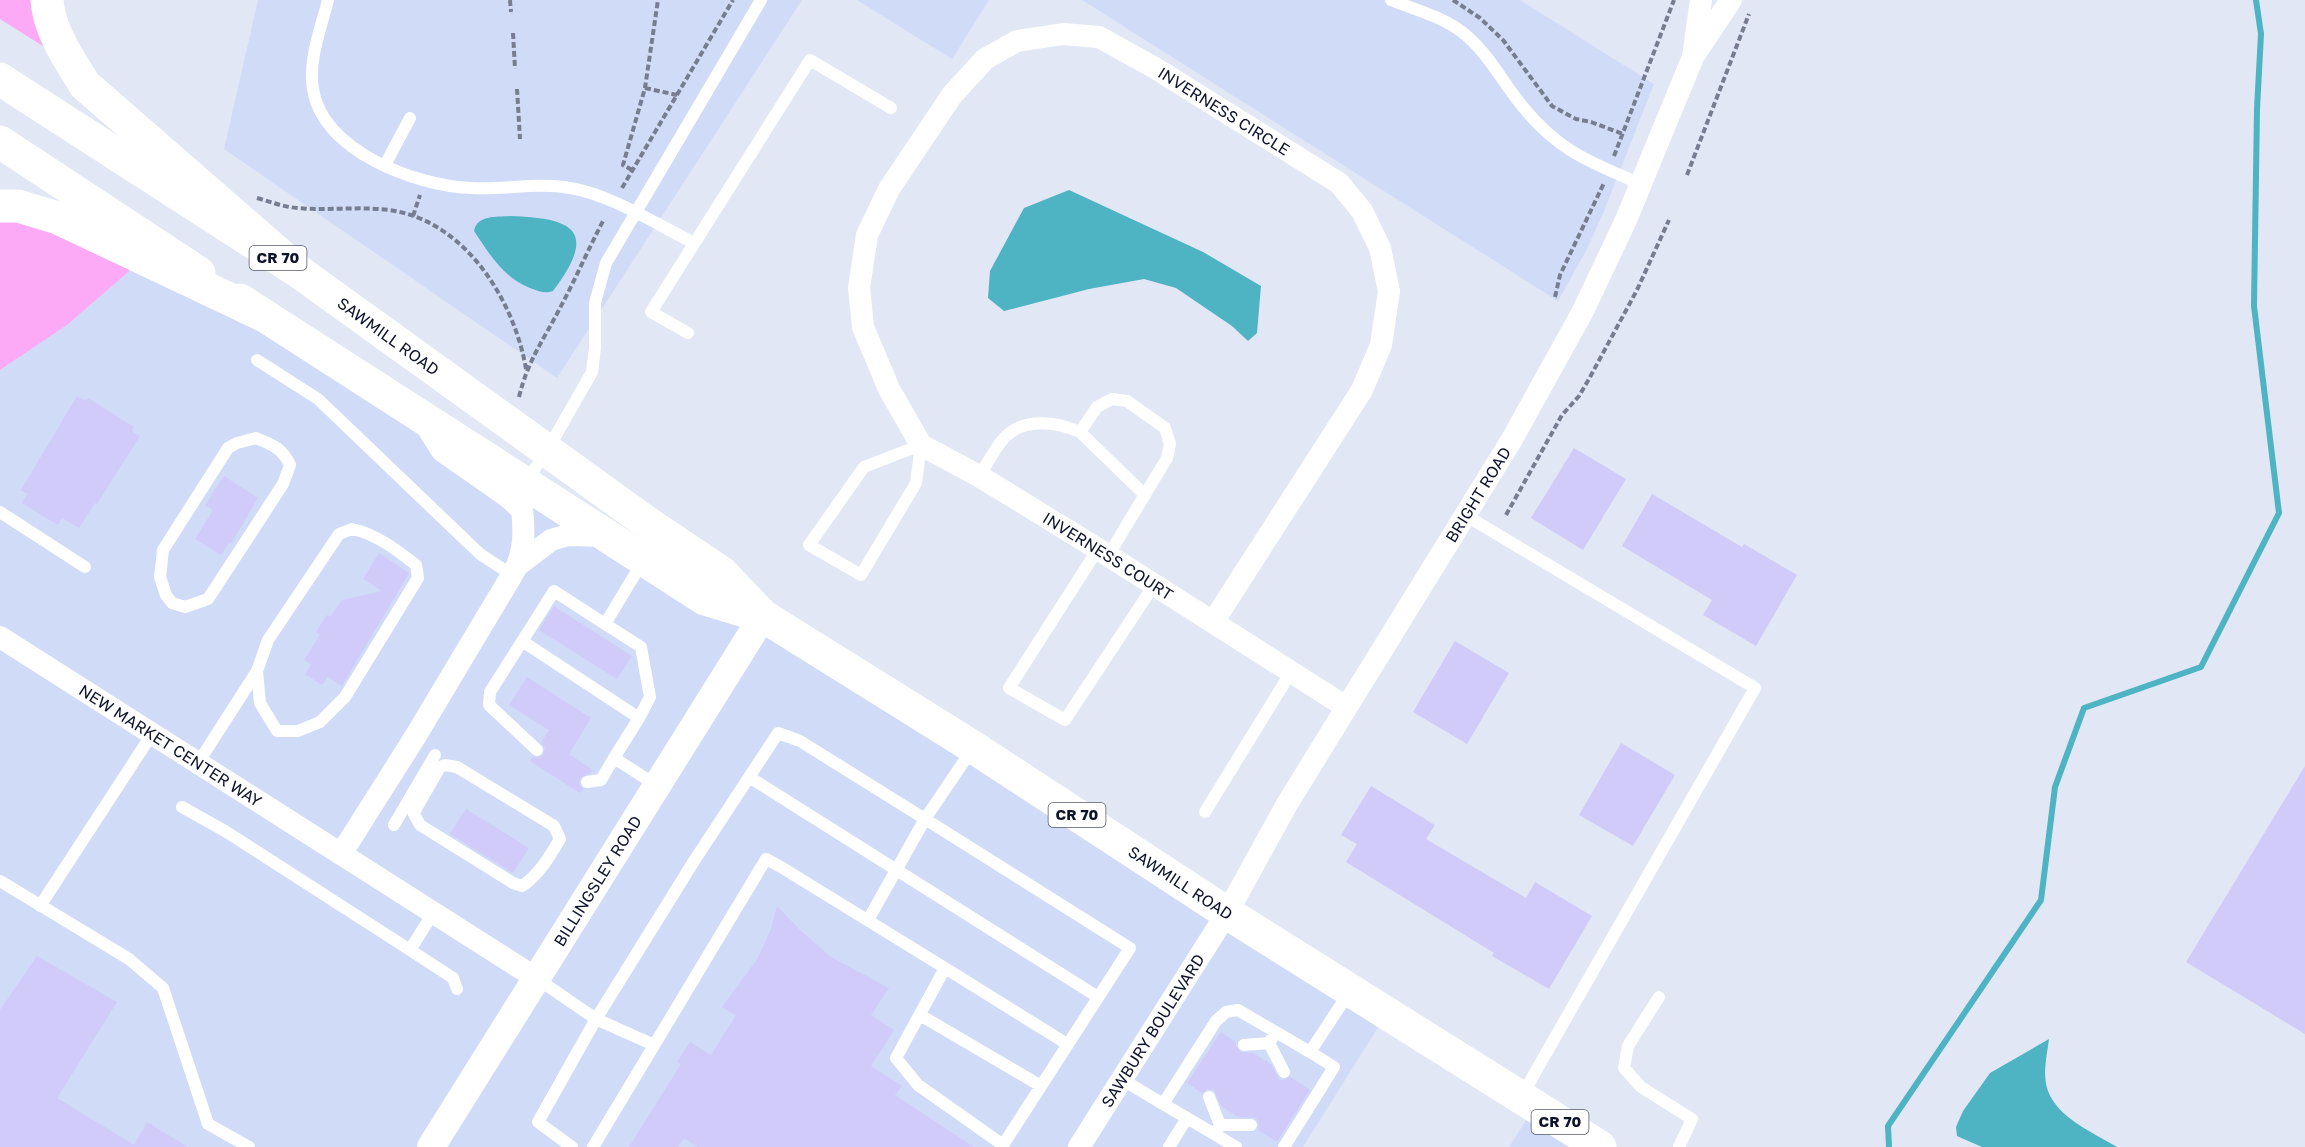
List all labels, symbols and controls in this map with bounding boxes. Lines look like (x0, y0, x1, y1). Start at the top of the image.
street label: INVERNESS CIRCLE (1154, 62, 1294, 160)
road number: CR 70 (250, 246, 306, 270)
street label: SAWMILL ROAD (334, 293, 443, 380)
street label: BRIGHT ROAD (1441, 443, 1515, 546)
street label: INVERNESS COURT (1039, 508, 1177, 604)
street label: NEW MARKET CENTER WAY (75, 680, 266, 811)
road number: CR 70 (1048, 803, 1106, 827)
street label: BILLINGSLEY ROAD (549, 812, 646, 950)
street label: SAWMILL ROAD (1125, 841, 1237, 924)
street label: SAWBURY BOULEVARD (1097, 950, 1209, 1111)
road number: CR 70 (1532, 1110, 1588, 1134)

